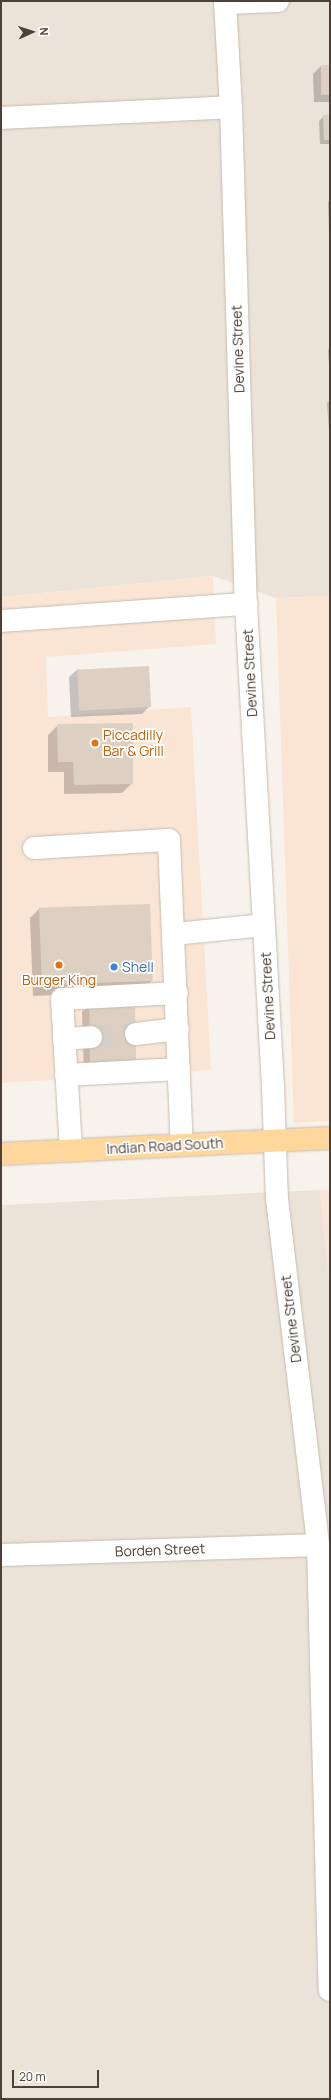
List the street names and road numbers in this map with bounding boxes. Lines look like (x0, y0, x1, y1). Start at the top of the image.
street label: Devine Street (228, 305, 248, 393)
street label: Devine Street (239, 629, 261, 717)
street label: Devine Street (257, 952, 279, 1040)
street label: Indian Road South (106, 1135, 224, 1157)
street label: Devine Street (277, 1274, 305, 1364)
street label: Borden Street (115, 1540, 205, 1560)

